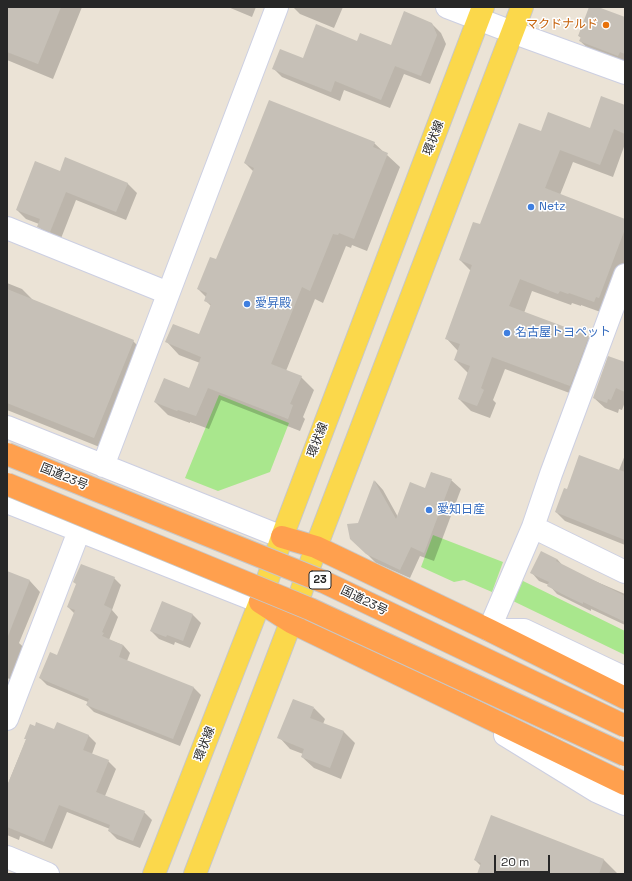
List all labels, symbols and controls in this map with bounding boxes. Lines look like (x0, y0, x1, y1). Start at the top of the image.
place label: マクドナルド (526, 18, 598, 32)
marker: マクドナルド (601, 20, 611, 30)
street label: 環状線 (421, 119, 447, 157)
place label: Netz (539, 200, 566, 214)
marker: Netz (526, 202, 536, 212)
place label: 愛昇殿 (255, 297, 291, 311)
marker: 愛昇殿 (242, 299, 252, 309)
place label: 名古屋トヨペット (515, 326, 611, 340)
marker: 名古屋トヨペット (502, 328, 512, 338)
street label: 環状線 (305, 421, 331, 459)
street label: 国道23号 (38, 461, 90, 493)
place label: 愛知日産 (437, 503, 485, 517)
marker: 愛知日産 (424, 505, 434, 515)
road number: 23 (309, 571, 331, 589)
street label: 国道23号 (338, 583, 390, 619)
street label: 環状線 (192, 725, 218, 763)
scale bar (496, 847, 552, 873)
text: 20 m (501, 854, 529, 870)

